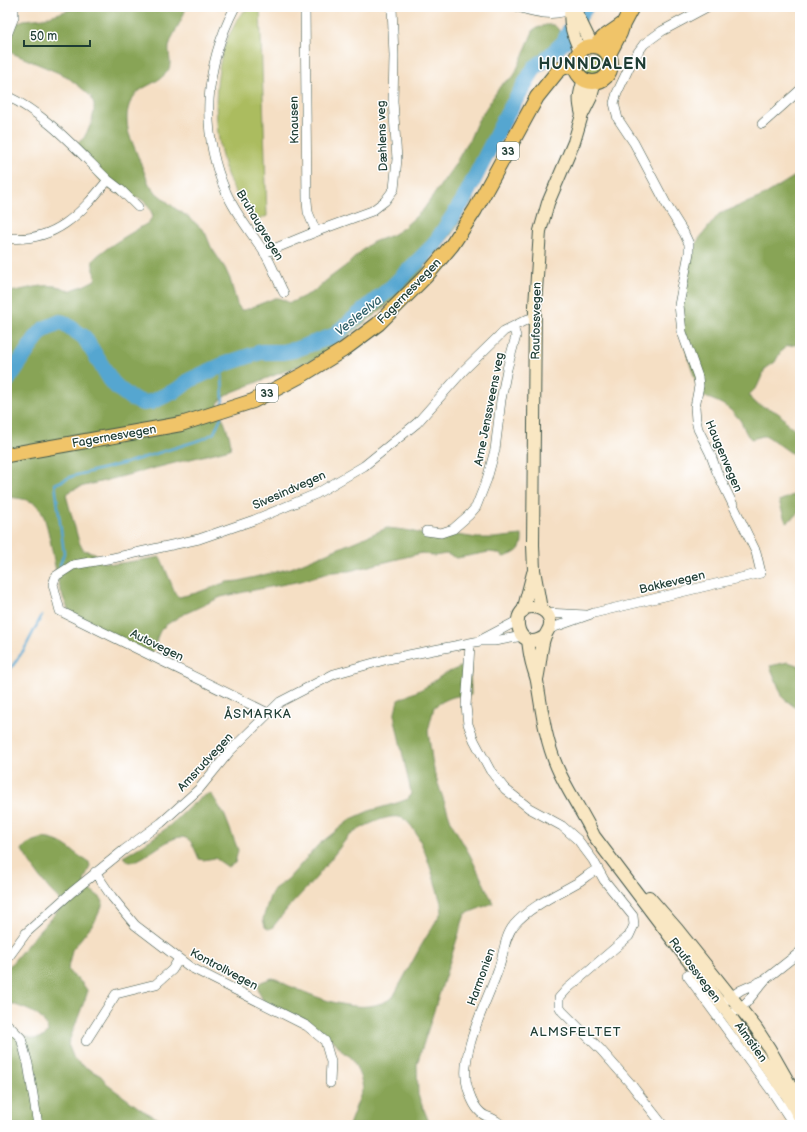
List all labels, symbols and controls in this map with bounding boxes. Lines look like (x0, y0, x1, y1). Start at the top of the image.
scale bar (24, 22, 90, 48)
text: 50 m (30, 29, 57, 44)
district label: HUNNDALEN (539, 55, 647, 74)
street label: Knausen (287, 96, 302, 144)
street label: Dæhlens veg (374, 100, 391, 172)
road number: 33 (497, 142, 519, 160)
street label: Bruhaugvegen (233, 187, 287, 264)
street label: Fagernesvegen (374, 255, 445, 327)
street label: Raufossvegen (528, 282, 545, 360)
water label: Vesleelva (332, 292, 385, 340)
street label: Arne Jenssveens veg (471, 351, 508, 467)
road number: 33 (256, 384, 278, 402)
street label: Haugenvegen (702, 418, 746, 495)
street label: Fagernesvegen (71, 422, 158, 451)
street label: Sivesindvegen (250, 468, 328, 513)
street label: Bakkevegen (638, 568, 707, 597)
street label: Autovegen (128, 626, 186, 665)
district label: ÅSMARKA (224, 706, 292, 722)
street label: Amsrudvegen (174, 730, 236, 795)
street label: Raufossvegen (665, 935, 724, 1006)
street label: Kontrollvegen (187, 945, 260, 994)
street label: Harmonien (464, 946, 499, 1008)
street label: Almstien (731, 1019, 770, 1066)
district label: ALMSFELTET (530, 1024, 622, 1040)

